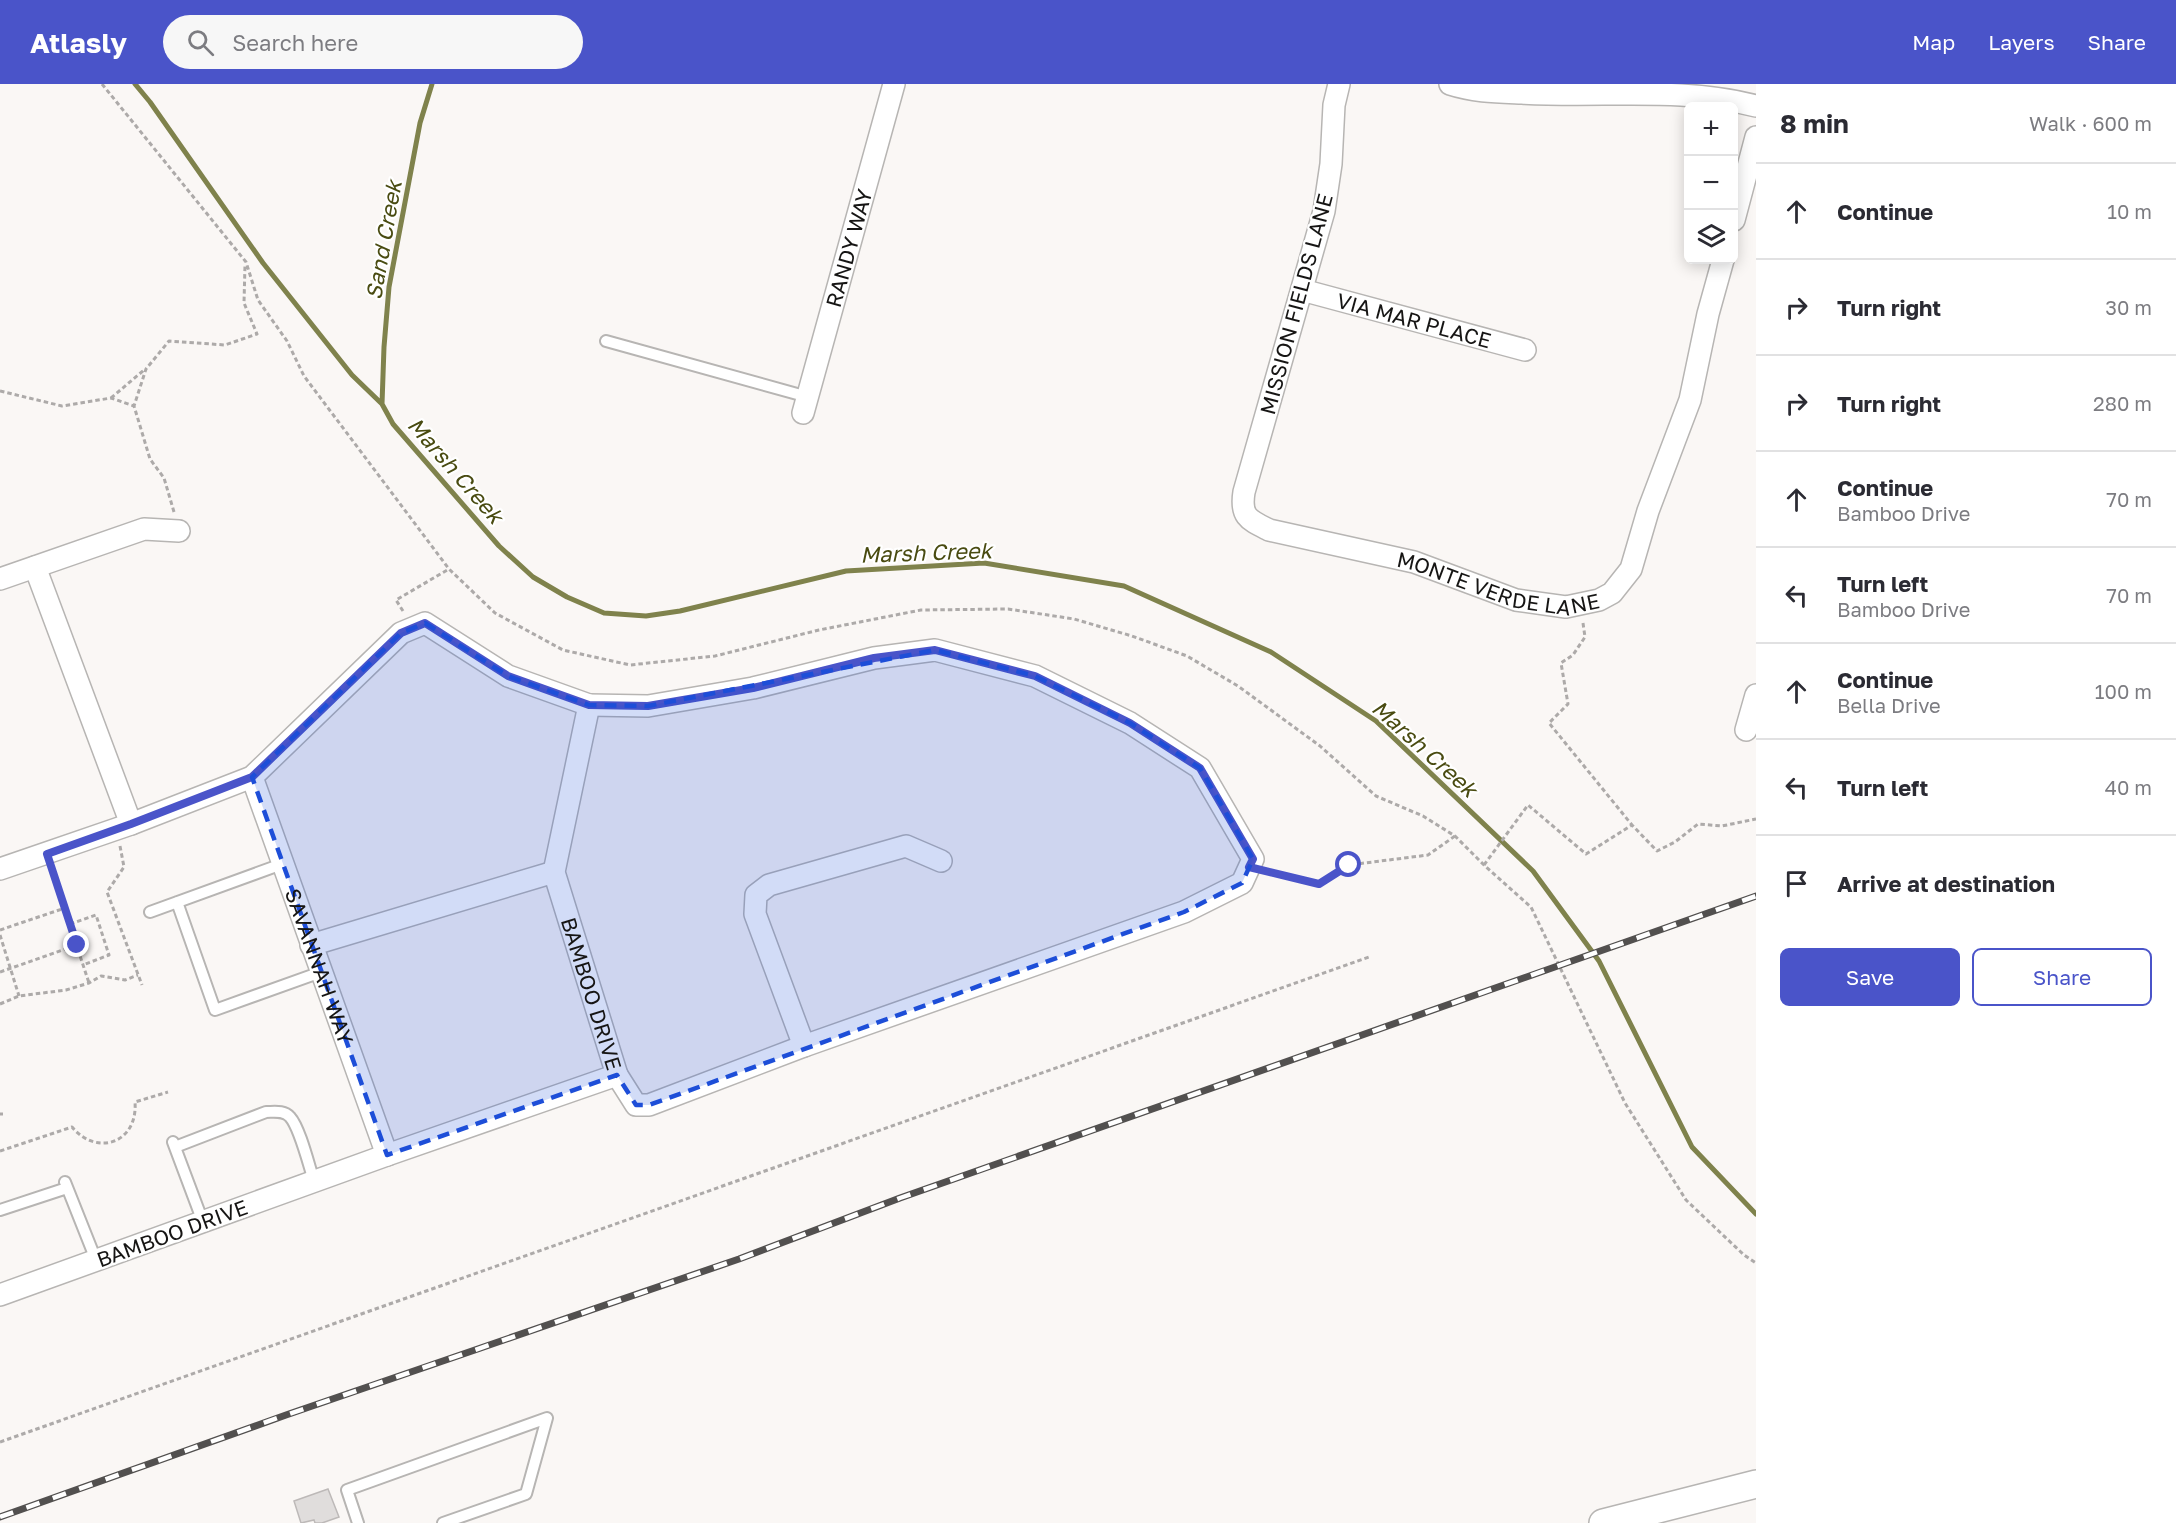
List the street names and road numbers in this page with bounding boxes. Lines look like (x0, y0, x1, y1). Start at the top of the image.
street label: RANDY WAY (820, 186, 877, 310)
street label: MISSION FIELDS LANE (1254, 191, 1338, 417)
street label: VIA MAR PLACE (1334, 287, 1494, 353)
street label: MONTE VERDE LANE (1395, 546, 1602, 621)
street label: SAVANNAH WAY (280, 885, 359, 1048)
street label: BAMBOO DRIVE (556, 914, 628, 1073)
street label: BAMBOO DRIVE (93, 1194, 251, 1272)

